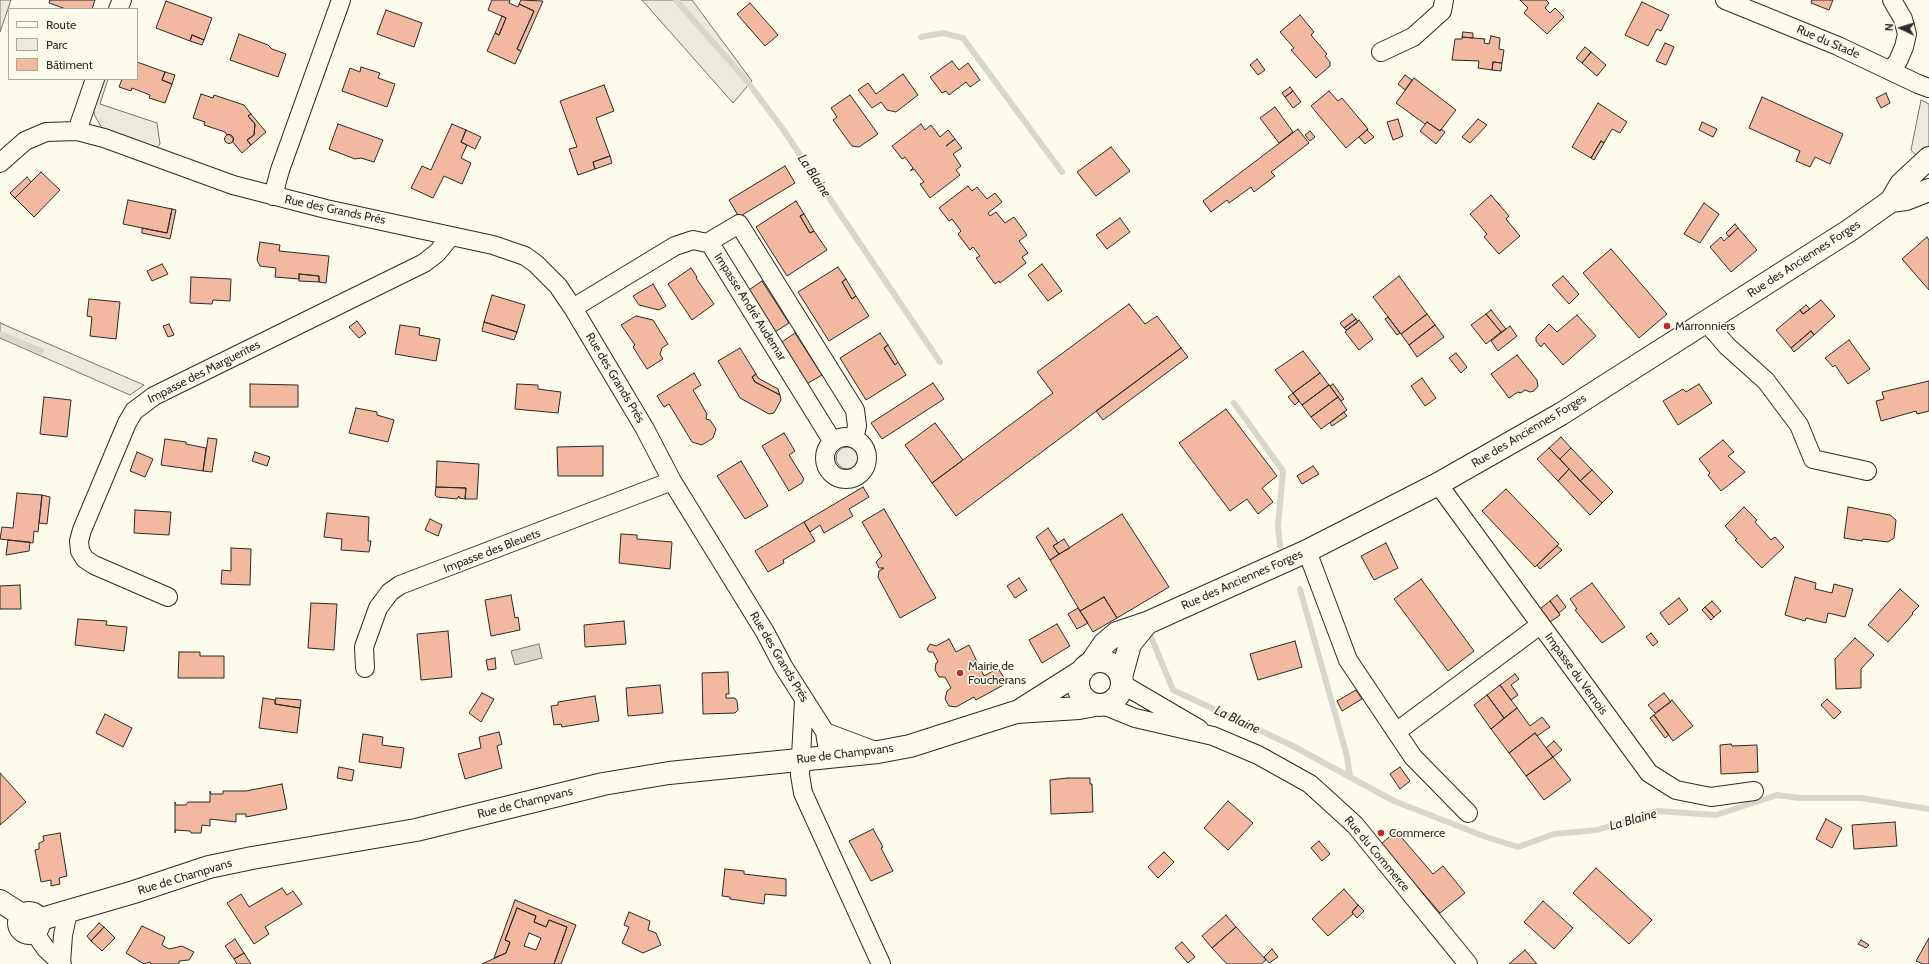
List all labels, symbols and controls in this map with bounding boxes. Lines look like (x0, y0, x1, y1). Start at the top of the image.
legend (8, 8, 138, 80)
north arrow (1881, 8, 1921, 48)
text: Route (46, 17, 76, 32)
street label: Rue du Stade (1794, 22, 1862, 62)
text: N (1882, 23, 1896, 32)
text: Parc (46, 37, 68, 52)
text: Bâtiment (46, 57, 93, 72)
water label: La Blaine (794, 152, 834, 200)
street label: Rue des Grands Prés (283, 192, 387, 228)
street label: Rue des Anciennes Forges (1745, 217, 1863, 301)
street label: Impasse André Audemar (711, 250, 789, 364)
place label: Marronniers (1675, 319, 1735, 333)
marker: Marronniers (1662, 321, 1672, 331)
street label: Rue des Grands Prés (582, 330, 648, 426)
street label: Impasse des Marguerites (145, 337, 263, 407)
street label: Rue des Anciennes Forges (1469, 391, 1589, 471)
street label: Impasse des Bleuets (442, 526, 542, 576)
street label: Rue des Anciennes Forges (1179, 547, 1305, 613)
street label: Rue des Grands Prés (746, 609, 812, 705)
street label: Impasse du Vernois (1541, 630, 1611, 718)
place label: Mairie de Foucherans (968, 659, 1026, 687)
marker: Mairie de Foucherans (955, 668, 965, 678)
water label: La Blaine (1212, 703, 1262, 737)
street label: Rue de Champvans (796, 741, 894, 767)
street label: Rue de Champvans (476, 784, 574, 822)
water label: La Blaine (1608, 806, 1658, 834)
street label: Rue du Commerce (1341, 813, 1413, 895)
place label: Commerce (1389, 826, 1445, 840)
marker: Commerce (1376, 828, 1386, 838)
street label: Rue de Champvans (136, 856, 234, 898)

